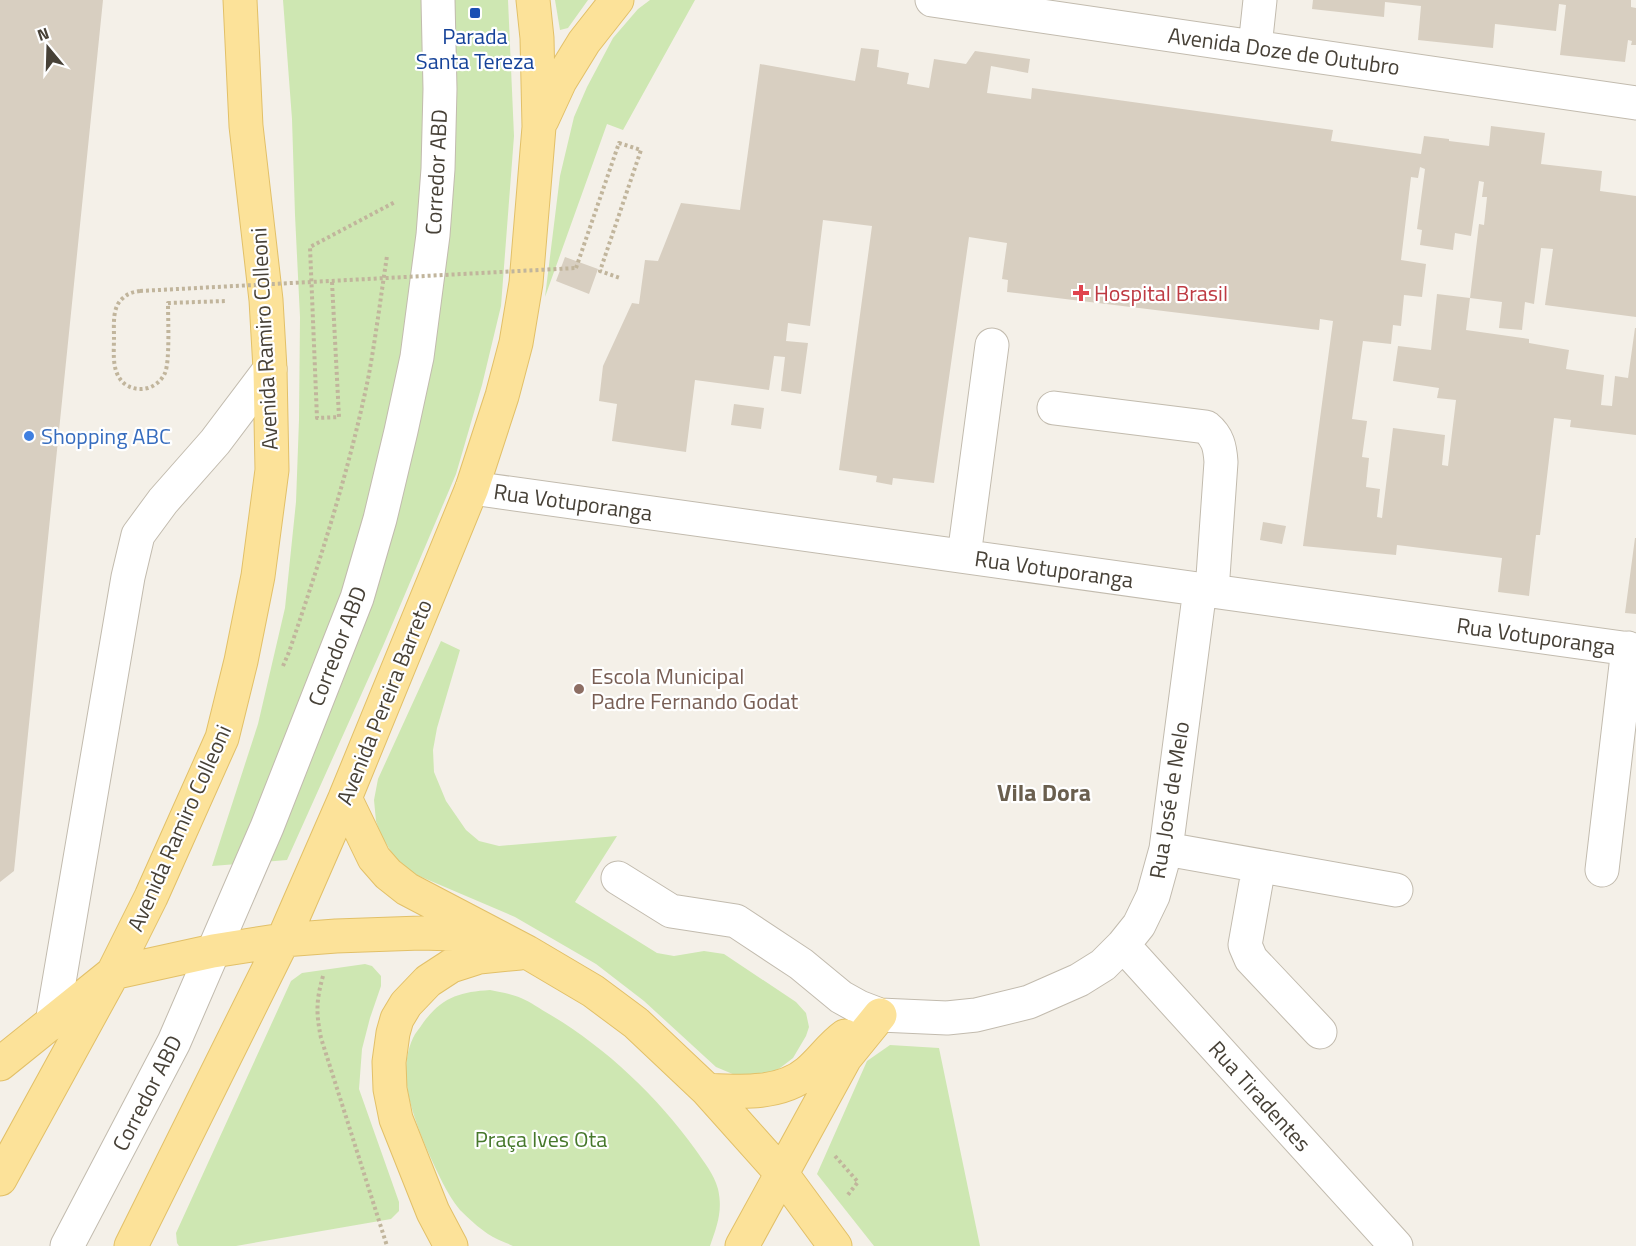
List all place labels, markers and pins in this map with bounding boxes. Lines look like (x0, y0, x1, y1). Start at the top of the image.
marker: Parada Santa Tereza (468, 6, 482, 20)
place label: Parada Santa Tereza (416, 19, 534, 78)
place label: Hospital Brasil (1094, 276, 1228, 310)
marker: Hospital Brasil (1072, 284, 1090, 302)
place label: Shopping ABC (41, 419, 171, 453)
marker: Shopping ABC (22, 429, 36, 443)
place label: Escola Municipal Padre Fernando Godat (591, 659, 798, 718)
marker: Escola Municipal Padre Fernando Godat (572, 682, 586, 696)

